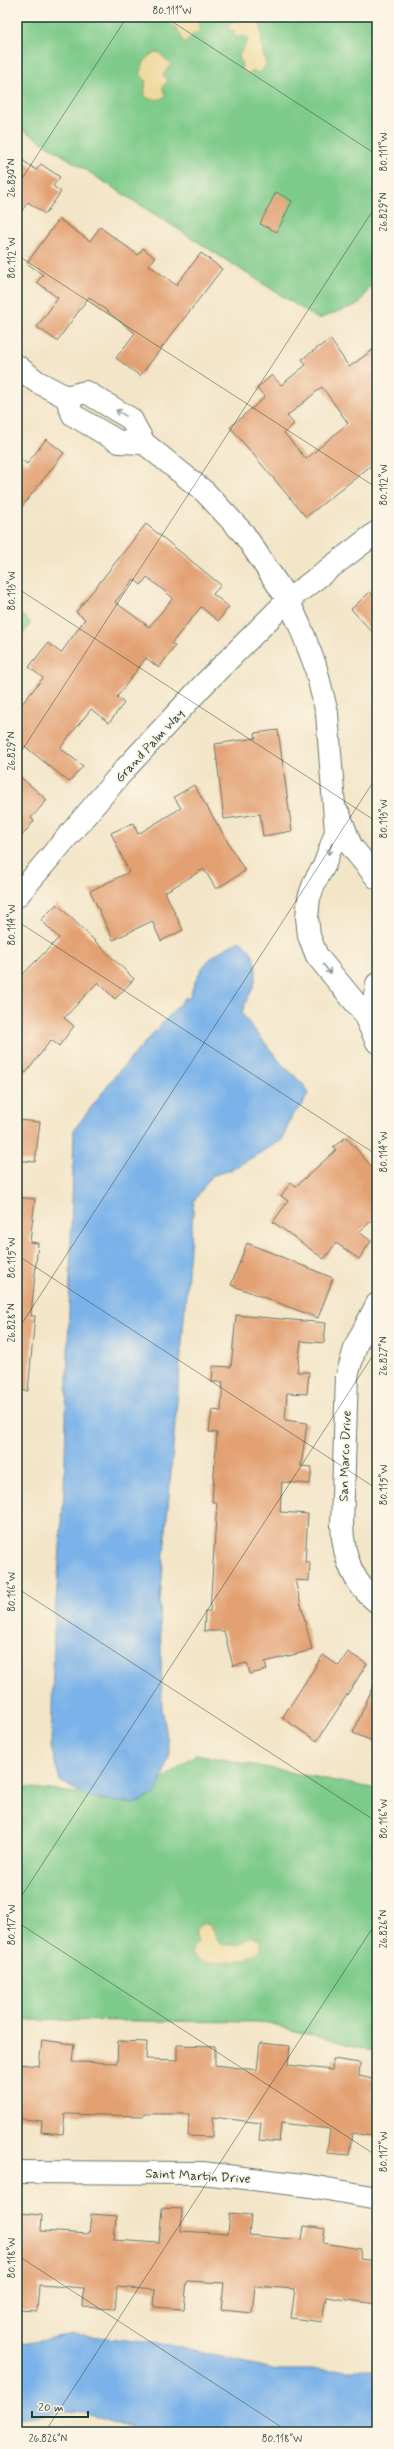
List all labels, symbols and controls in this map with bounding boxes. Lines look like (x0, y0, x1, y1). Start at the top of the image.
text: 80.111°W (153, 4, 191, 18)
text: 80.111°W (377, 133, 391, 171)
text: 26.830°N (5, 158, 19, 197)
text: 26.829°N (377, 192, 391, 232)
text: 80.112°W (5, 238, 19, 278)
one-way arrow (115, 408, 127, 416)
text: 80.112°W (377, 465, 391, 505)
text: 80.113°W (5, 571, 19, 611)
street label: Grand Palm Way (112, 706, 188, 786)
text: 26.829°N (5, 731, 19, 771)
text: 80.113°W (377, 799, 391, 839)
one-way arrow (326, 843, 333, 856)
text: 80.114°W (5, 905, 19, 945)
one-way arrow (323, 964, 331, 975)
text: 80.114°W (377, 1132, 391, 1172)
text: 80.115°W (5, 1238, 19, 1278)
text: 26.828°N (5, 1303, 19, 1343)
text: 26.827°N (377, 1336, 391, 1376)
street label: San Marco Drive (335, 1410, 356, 1502)
text: 80.115°W (377, 1465, 391, 1505)
text: 80.116°W (5, 1572, 19, 1612)
text: 80.116°W (377, 1799, 391, 1839)
text: 80.117°W (5, 1905, 19, 1945)
text: 26.826°N (377, 1909, 391, 1948)
text: 80.117°W (377, 2132, 391, 2172)
street label: Saint Martin Drive (145, 2165, 251, 2188)
text: 80.118°W (5, 2238, 19, 2278)
scale bar (32, 2393, 88, 2419)
text: 20 m (38, 2400, 64, 2416)
text: 26.826°N (29, 2432, 68, 2446)
text: 80.118°W (262, 2432, 302, 2446)

